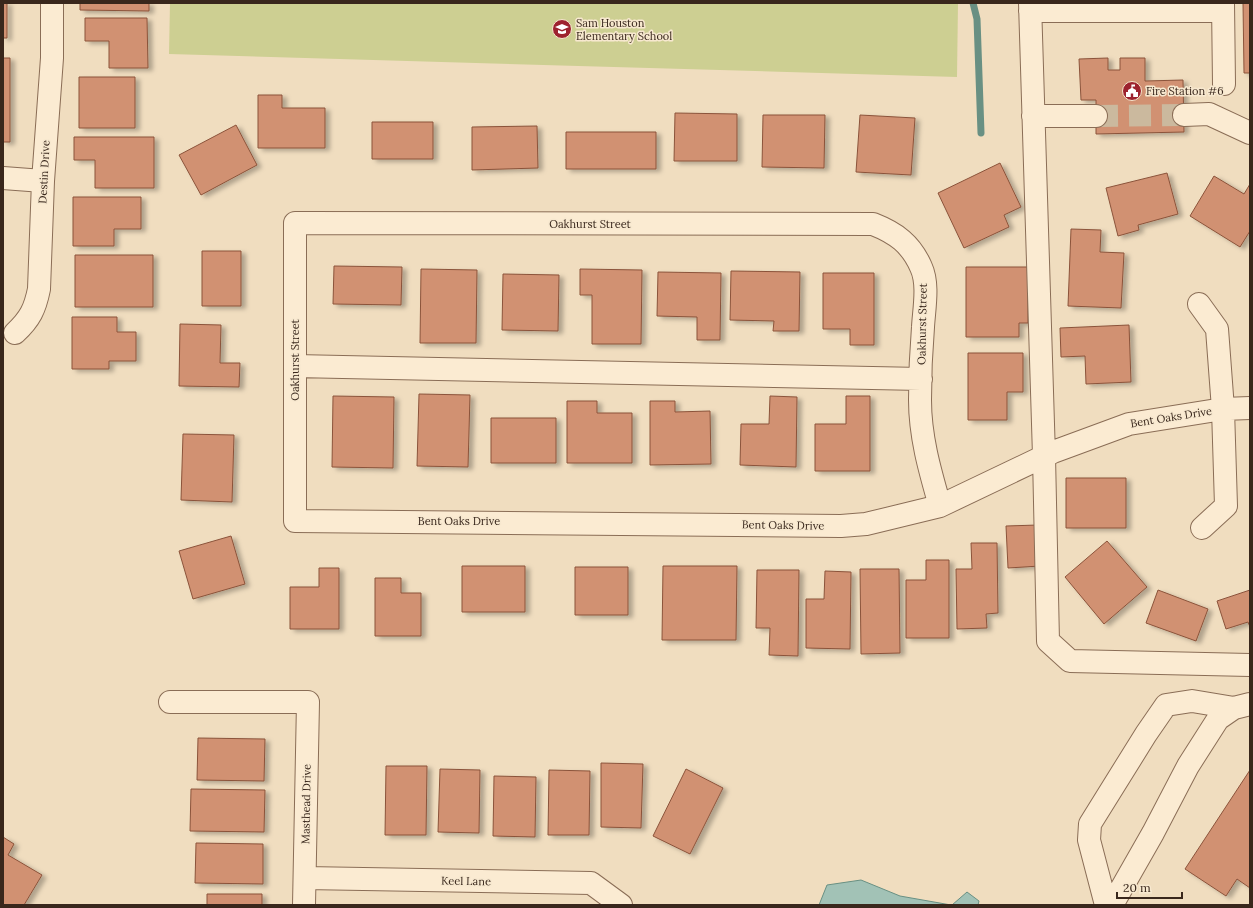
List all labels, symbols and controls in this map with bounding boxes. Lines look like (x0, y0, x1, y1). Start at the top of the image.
place label: Sam Houston Elementary School (576, 16, 672, 43)
school or university icon: Sam Houston Elementary School (551, 18, 573, 40)
public building icon: Fire Station #6 (1121, 80, 1143, 102)
place label: Fire Station #6 (1146, 84, 1224, 98)
street label: Destin Drive (35, 140, 53, 204)
street label: Oakhurst Street (549, 217, 632, 231)
street label: Oakhurst Street (914, 282, 930, 365)
street label: Oakhurst Street (288, 318, 302, 401)
street label: Bent Oaks Drive (1129, 404, 1213, 430)
street label: Bent Oaks Drive (418, 514, 500, 528)
street label: Bent Oaks Drive (742, 517, 824, 533)
street label: Masthead Drive (298, 764, 314, 844)
street label: Keel Lane (441, 874, 491, 888)
scale bar (1117, 874, 1182, 900)
text: 20 m (1123, 880, 1151, 895)

